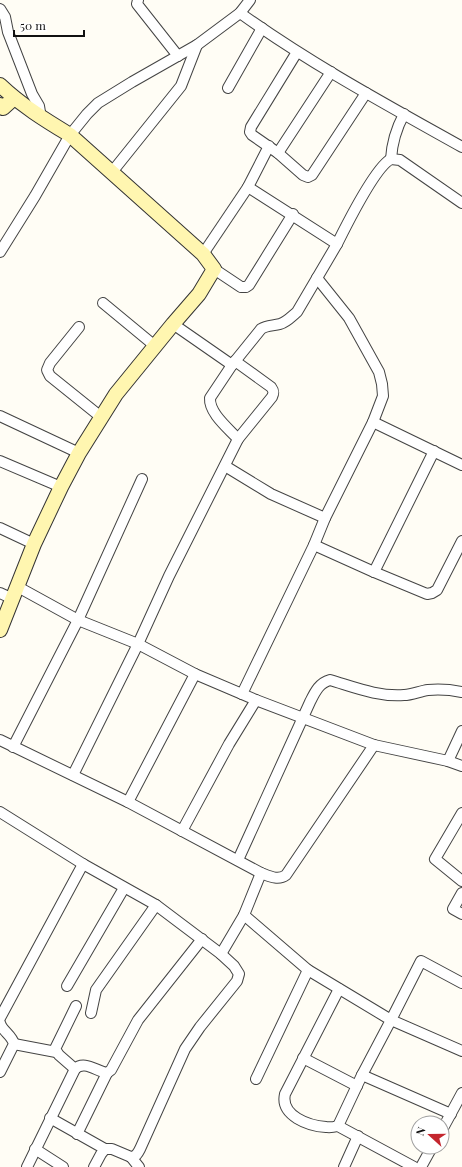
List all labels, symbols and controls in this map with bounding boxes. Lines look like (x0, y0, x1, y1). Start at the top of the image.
scale bar (14, 12, 84, 38)
text: 50 m (20, 17, 46, 33)
north arrow (410, 1115, 450, 1155)
text: N (412, 1125, 429, 1138)

